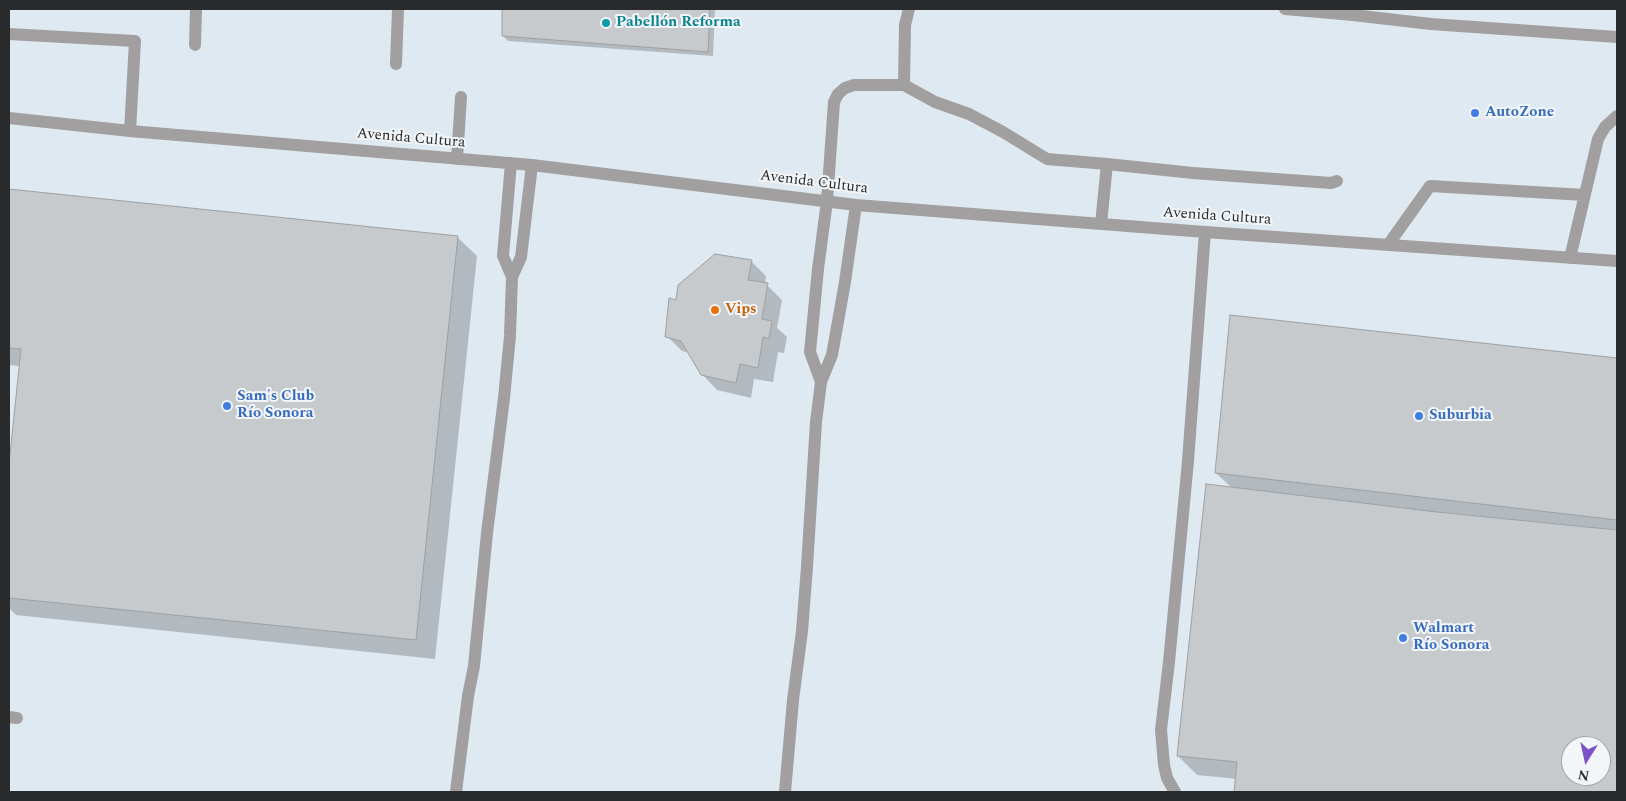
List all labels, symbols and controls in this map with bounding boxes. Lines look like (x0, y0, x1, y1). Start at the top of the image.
place label: Pabellón Reforma (616, 14, 741, 32)
marker: Pabellón Reforma (600, 17, 612, 29)
place label: AutoZone (1485, 104, 1554, 122)
marker: AutoZone (1469, 107, 1481, 119)
street label: Avenida Cultura (356, 125, 466, 153)
street label: Avenida Cultura (759, 167, 869, 199)
street label: Avenida Cultura (1162, 204, 1272, 230)
place label: Vips (725, 301, 757, 319)
marker: Vips (709, 304, 721, 316)
place label: Sam's Club Río Sonora (237, 388, 314, 423)
marker: Sam's Club Río Sonora (221, 400, 233, 412)
place label: Suburbia (1429, 407, 1492, 425)
marker: Suburbia (1413, 410, 1425, 422)
place label: Walmart Río Sonora (1413, 620, 1489, 655)
marker: Walmart Río Sonora (1397, 632, 1409, 644)
north arrow (1561, 736, 1611, 786)
text: N (1576, 764, 1591, 787)

